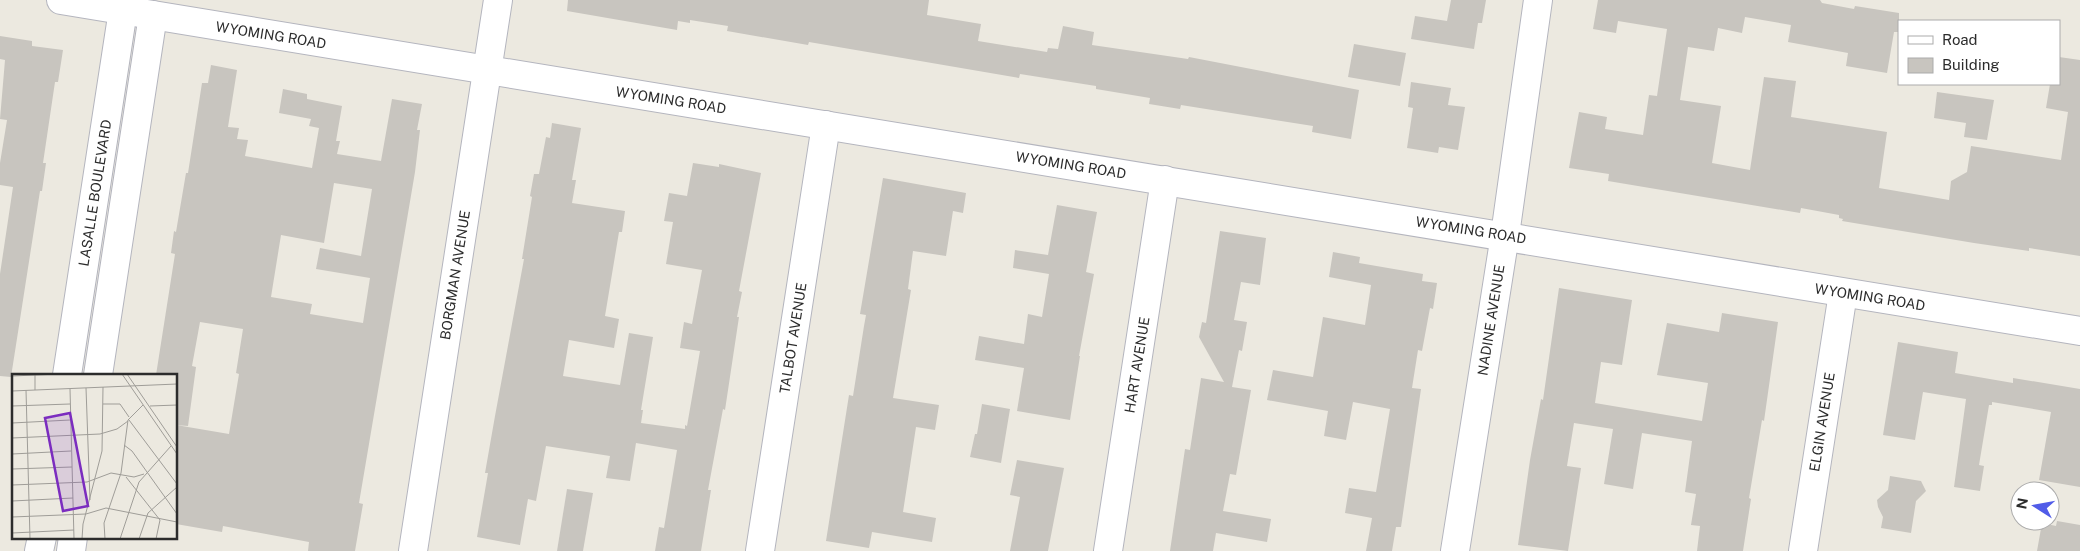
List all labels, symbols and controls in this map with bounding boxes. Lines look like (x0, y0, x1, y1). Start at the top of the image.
street label: WYOMING ROAD (215, 18, 327, 52)
legend (1898, 20, 2060, 85)
text: Road (1942, 31, 1978, 48)
text: Building (1942, 56, 2000, 73)
street label: WYOMING ROAD (615, 83, 727, 117)
street label: LASALLE BOULEVARD (75, 118, 115, 268)
street label: WYOMING ROAD (1015, 148, 1127, 182)
street label: BORGMAN AVENUE (437, 209, 473, 341)
street label: WYOMING ROAD (1415, 213, 1527, 247)
street label: NADINE AVENUE (1474, 263, 1508, 377)
street label: WYOMING ROAD (1814, 280, 1926, 314)
street label: TALBOT AVENUE (776, 281, 810, 395)
street label: HART AVENUE (1121, 316, 1153, 414)
street label: ELGIN AVENUE (1806, 371, 1838, 473)
inset map (12, 374, 178, 538)
north arrow (2010, 481, 2060, 531)
text: N (2013, 497, 2031, 510)

